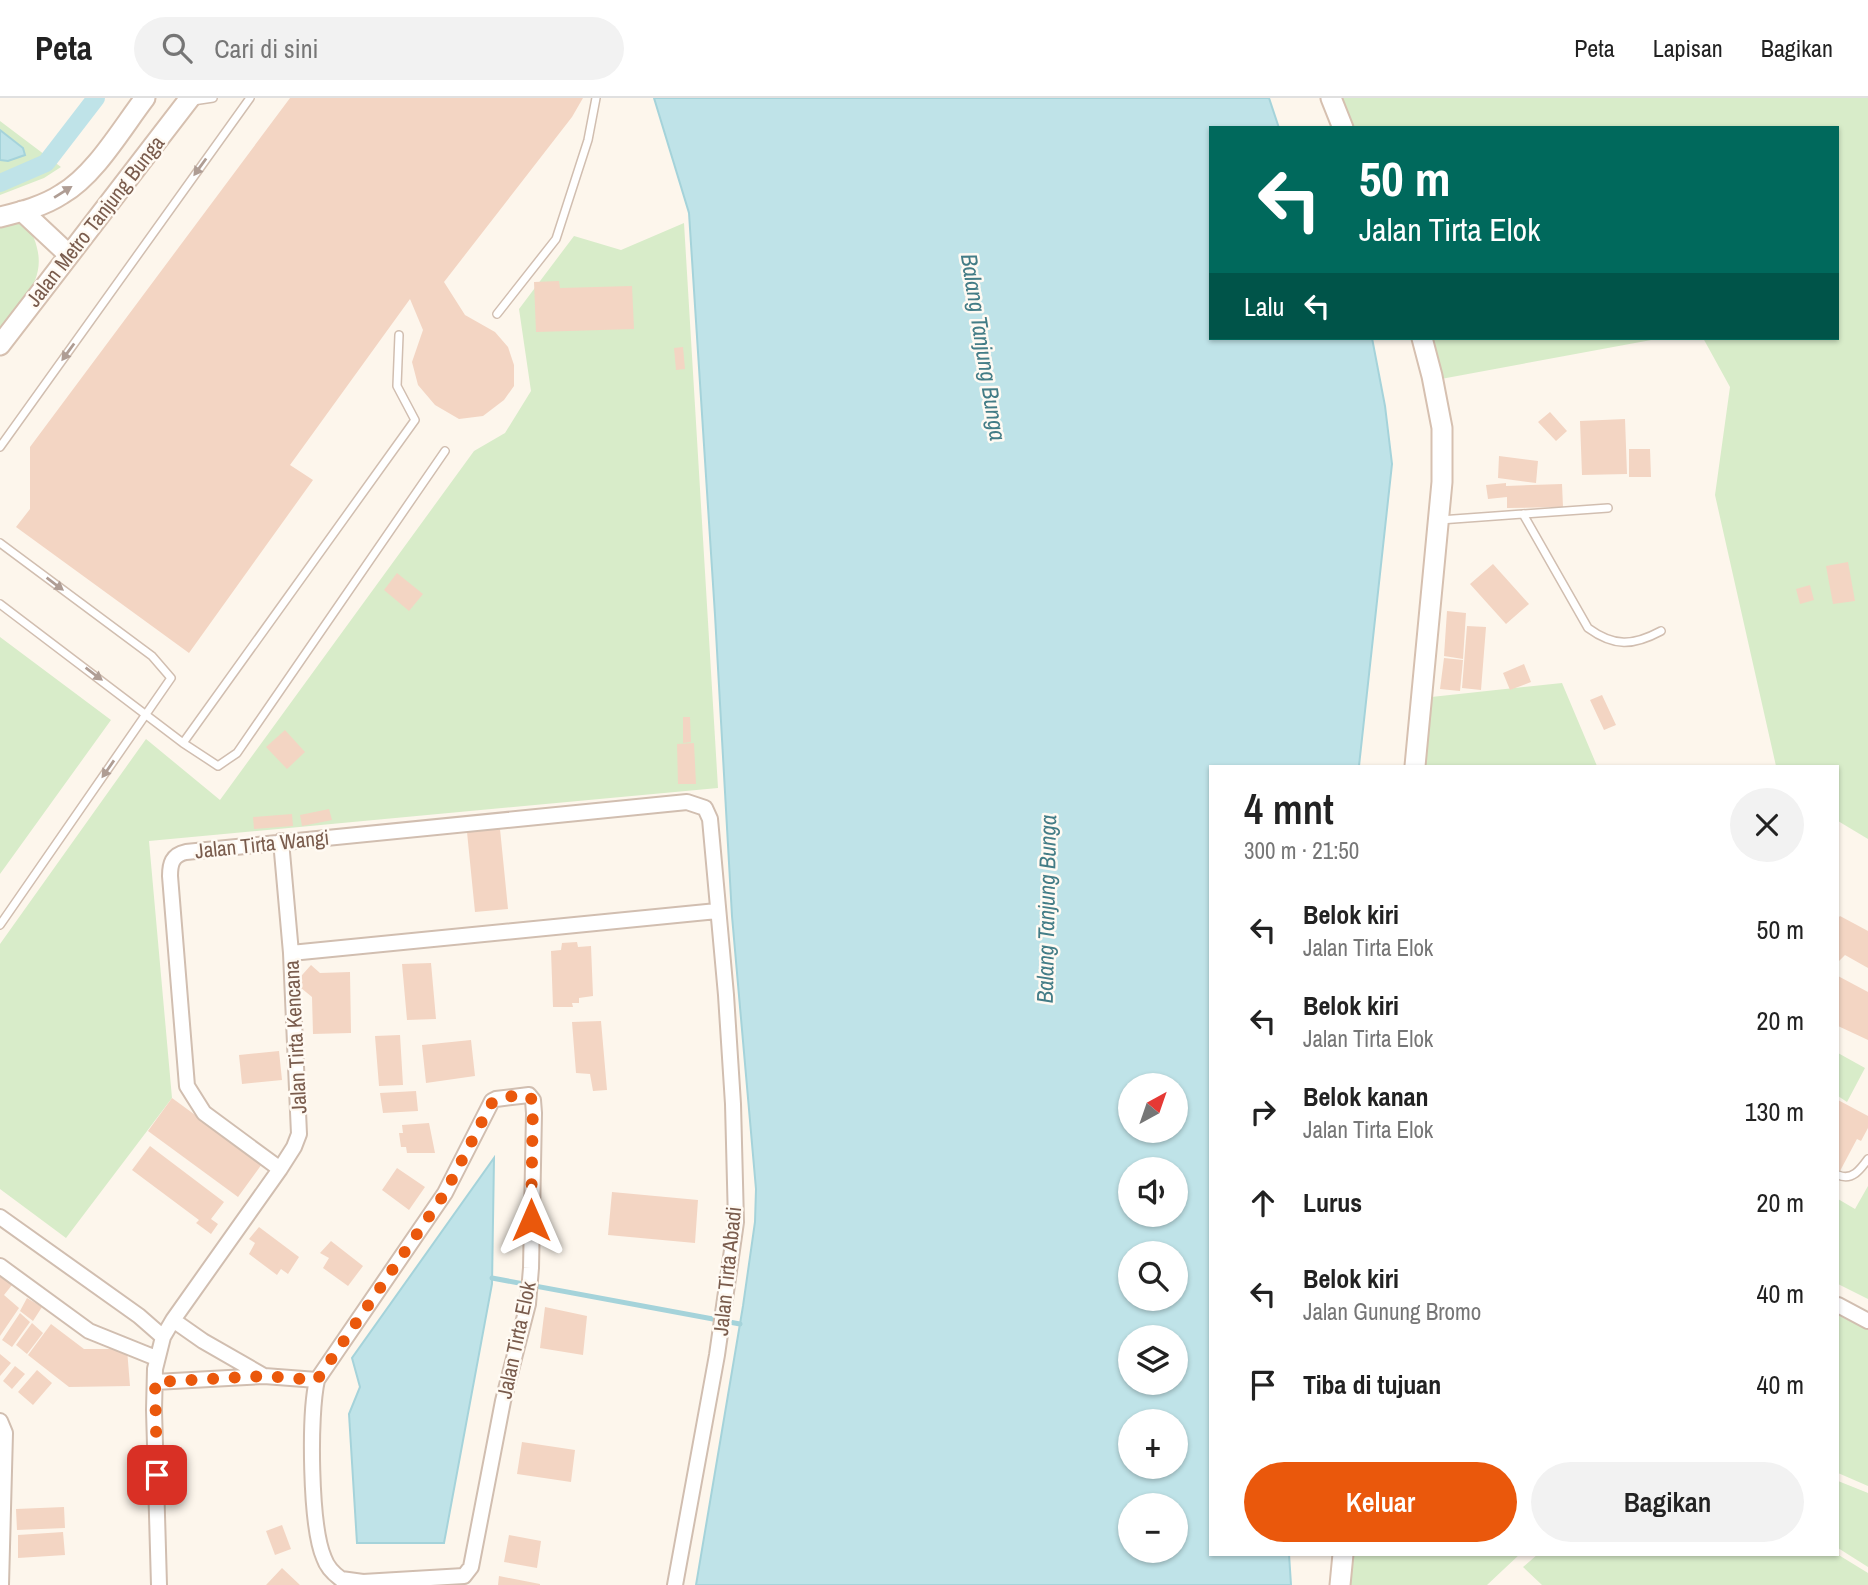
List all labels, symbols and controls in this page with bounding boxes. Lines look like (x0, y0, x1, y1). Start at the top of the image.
search box (134, 17, 624, 80)
text: Peta (35, 26, 92, 70)
icon: search (158, 29, 196, 67)
text: Cari di sini (214, 31, 318, 66)
text: Peta (1574, 32, 1615, 64)
text: Lapisan (1653, 32, 1723, 64)
text: Bagikan (1761, 32, 1833, 64)
street label: Jalan Metro Tanjung Bunga (19, 129, 171, 313)
text: 50 m (1359, 145, 1451, 211)
icon: left (1244, 154, 1335, 245)
one-way arrow (193, 158, 207, 176)
one-way arrow (54, 186, 73, 199)
text: Jalan Tirta Elok (1359, 208, 1540, 251)
water label: Balang Tanjung Bunga (954, 251, 1014, 443)
icon: left (1298, 287, 1336, 325)
text: Lalu (1244, 289, 1284, 324)
one-way arrow (61, 343, 75, 361)
one-way arrow (46, 577, 64, 591)
one-way arrow (85, 667, 103, 681)
one-way arrow (102, 760, 115, 779)
text: 4 mnt (1244, 781, 1334, 837)
button: close (1730, 788, 1804, 862)
water label: Balang Tanjung Bunga (1029, 814, 1063, 1004)
street label: Jalan Tirta Wangi (194, 823, 330, 865)
text: 300 m · 21:50 (1244, 835, 1359, 866)
text: Belok kiri (1303, 897, 1399, 932)
icon: left (1244, 911, 1282, 949)
text: 50 m (1757, 912, 1804, 947)
text: Jalan Tirta Elok (1303, 932, 1433, 963)
street label: Jalan Tirta Kencana (276, 959, 313, 1114)
text: Belok kiri (1303, 988, 1399, 1023)
icon: left (1244, 1002, 1282, 1040)
text: 20 m (1757, 1003, 1804, 1038)
text: Jalan Tirta Elok (1303, 1023, 1433, 1054)
north arrow (1118, 1073, 1188, 1143)
map controls (1118, 1073, 1188, 1563)
text: Belok kanan (1303, 1079, 1429, 1114)
icon: right (1244, 1093, 1282, 1131)
text: 130 m (1745, 1094, 1804, 1129)
text: Jalan Tirta Elok (1303, 1114, 1433, 1145)
button: sound (1118, 1157, 1188, 1227)
position arrow (494, 1183, 568, 1257)
icon: ahead (1244, 1184, 1282, 1222)
text: Lurus (1303, 1185, 1362, 1220)
text: 20 m (1757, 1185, 1804, 1220)
street label: Jalan Tirta Abadi (706, 1205, 748, 1337)
button: search (1118, 1241, 1188, 1311)
text: Belok kiri (1303, 1261, 1399, 1296)
icon: left (1244, 1275, 1282, 1313)
text: 40 m (1757, 1276, 1804, 1311)
street label: Jalan Tirta Elok (489, 1278, 543, 1401)
text: Jalan Gunung Bromo (1303, 1296, 1481, 1327)
button: layers (1118, 1325, 1188, 1395)
icon: arrive (1244, 1366, 1282, 1404)
text: Tiba di tujuan (1303, 1367, 1441, 1402)
text: 40 m (1757, 1367, 1804, 1402)
button: + (1118, 1409, 1188, 1479)
pin (127, 1445, 187, 1505)
icon: arrive (138, 1456, 176, 1494)
button: Keluar (1244, 1462, 1517, 1542)
button: Bagikan (1531, 1462, 1804, 1542)
button: − (1118, 1493, 1188, 1563)

